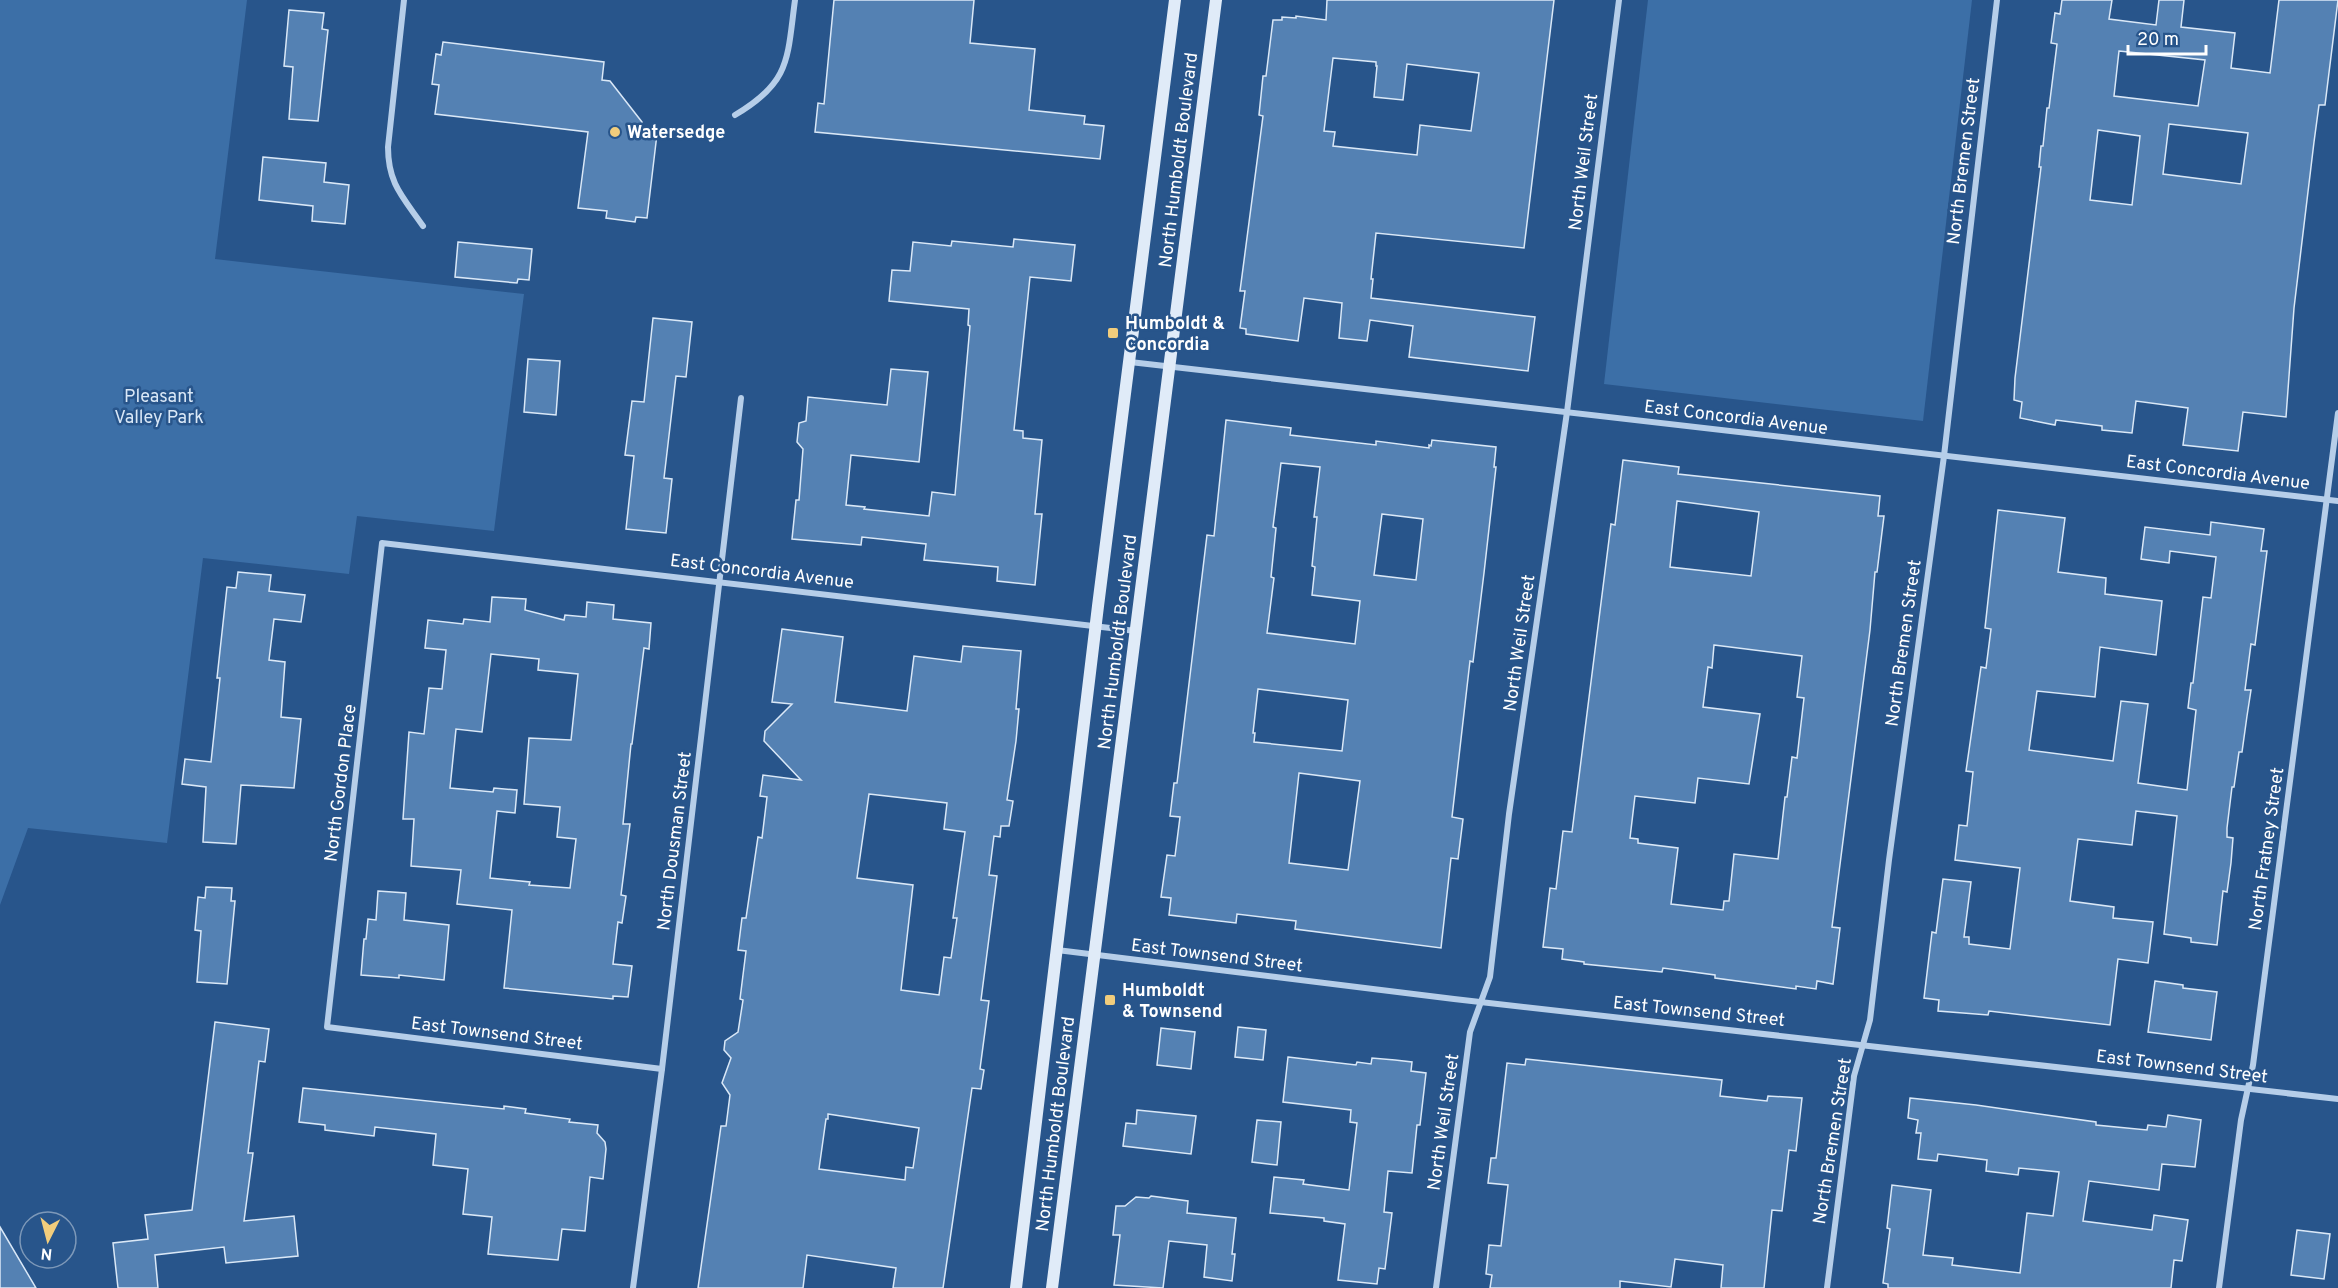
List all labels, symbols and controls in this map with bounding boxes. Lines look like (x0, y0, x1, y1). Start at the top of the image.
scale bar (2128, 18, 2206, 56)
text: 20 m (2137, 29, 2179, 52)
street label: North Humboldt Boulevard (1155, 51, 1204, 269)
street label: North Bremen Street (1943, 76, 1986, 246)
street label: North Weil Street (1565, 92, 1604, 232)
place label: Watersedge (627, 122, 725, 145)
marker: Watersedge (608, 125, 622, 139)
place label: Humboldt & Concordia (1125, 313, 1225, 357)
marker: Humboldt & Concordia (1106, 326, 1120, 340)
park label: Pleasant Valley Park (114, 386, 204, 430)
street label: East Concordia Avenue (1643, 396, 1829, 441)
street label: East Concordia Avenue (2125, 451, 2311, 496)
street label: North Humboldt Boulevard (1094, 533, 1143, 751)
street label: East Concordia Avenue (669, 550, 855, 595)
street label: North Bremen Street (1881, 558, 1928, 728)
street label: North Weil Street (1499, 573, 1541, 713)
street label: North Gordon Place (320, 703, 363, 863)
street label: North Dousman Street (653, 750, 698, 932)
street label: North Fratney Street (2245, 766, 2290, 932)
street label: East Townsend Street (1130, 935, 1304, 978)
place label: Humboldt & Townsend (1122, 980, 1223, 1024)
street label: East Townsend Street (1612, 992, 1786, 1033)
marker: Humboldt & Townsend (1103, 993, 1117, 1007)
street label: East Townsend Street (410, 1013, 584, 1056)
street label: North Humboldt Boulevard (1032, 1015, 1081, 1233)
street label: East Townsend Street (2095, 1046, 2269, 1089)
street label: North Weil Street (1423, 1052, 1465, 1192)
street label: North Bremen Street (1809, 1056, 1858, 1226)
north arrow (18, 1210, 78, 1270)
text: N (40, 1242, 53, 1263)

